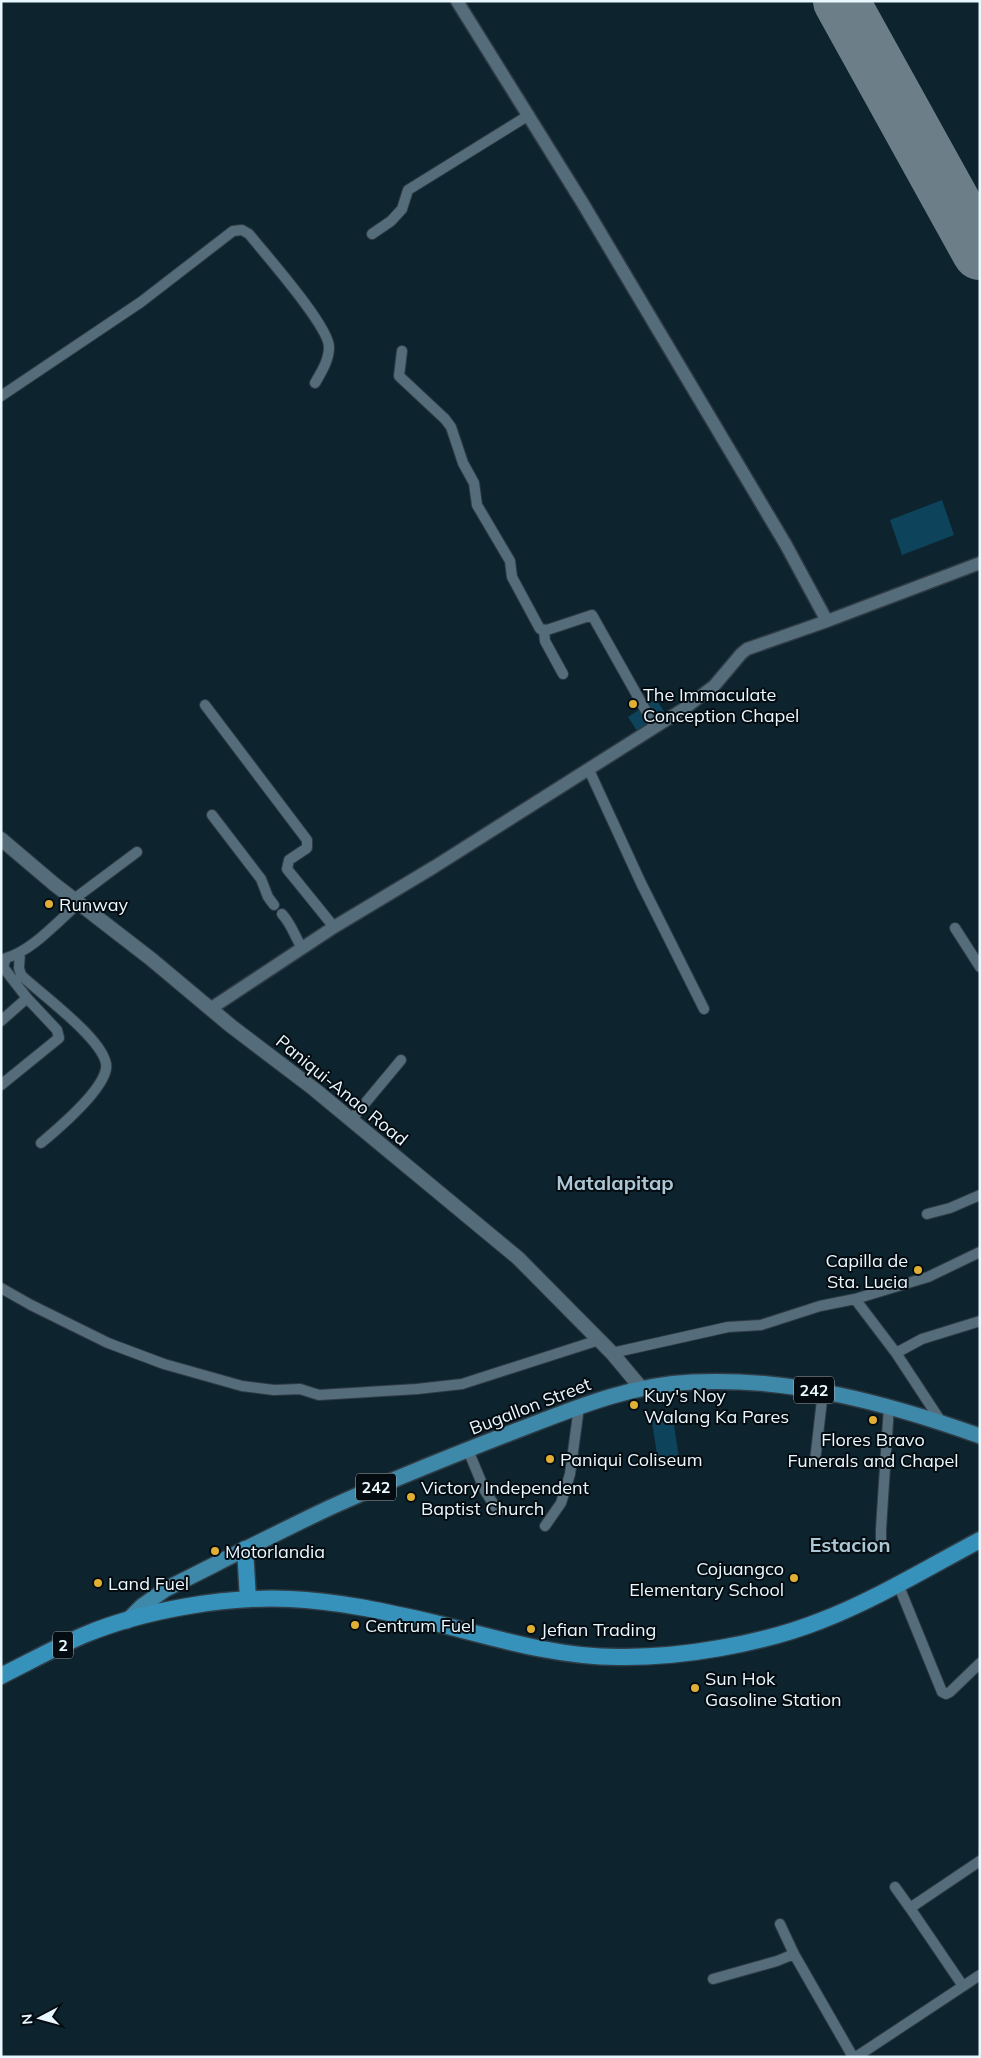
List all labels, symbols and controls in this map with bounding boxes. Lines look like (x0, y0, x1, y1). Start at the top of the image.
place label: The Immaculate Conception Chapel (643, 683, 799, 727)
marker: The Immaculate Conception Chapel (627, 698, 639, 710)
place label: Runway (59, 893, 128, 916)
marker: Runway (43, 898, 55, 910)
street label: Paniqui-Anao Road (271, 1030, 413, 1150)
district label: Matalapitap (556, 1170, 674, 1195)
place label: Capilla de Sta. Lucia (825, 1249, 908, 1293)
marker: Capilla de Sta. Lucia (912, 1264, 924, 1276)
street label: Bugallon Street (466, 1372, 594, 1440)
road number: 242 (794, 1376, 834, 1404)
place label: Kuy's Noy Walang Ka Pares (644, 1384, 789, 1428)
marker: Kuy's Noy Walang Ka Pares (628, 1399, 640, 1411)
marker: Flores Bravo Funerals and Chapel (867, 1414, 879, 1426)
place label: Flores Bravo Funerals and Chapel (787, 1428, 959, 1472)
place label: Paniqui Coliseum (560, 1448, 703, 1471)
marker: Paniqui Coliseum (544, 1453, 556, 1465)
road number: 242 (356, 1474, 396, 1500)
place label: Victory Independent Baptist Church (421, 1476, 589, 1520)
marker: Victory Independent Baptist Church (405, 1491, 417, 1503)
district label: Estacion (810, 1532, 890, 1557)
place label: Motorlandia (225, 1540, 325, 1563)
marker: Motorlandia (209, 1545, 221, 1557)
place label: Cojuangco Elementary School (629, 1557, 784, 1601)
place label: Land Fuel (108, 1572, 189, 1595)
marker: Cojuangco Elementary School (788, 1572, 800, 1584)
marker: Land Fuel (92, 1577, 104, 1589)
place label: Centrum Fuel (365, 1614, 475, 1637)
place label: Jefian Trading (541, 1618, 656, 1641)
marker: Centrum Fuel (349, 1619, 361, 1631)
marker: Jefian Trading (525, 1623, 537, 1635)
road number: 2 (53, 1632, 73, 1658)
place label: Sun Hok Gasoline Station (705, 1667, 841, 1711)
marker: Sun Hok Gasoline Station (689, 1682, 701, 1694)
north arrow (15, 1993, 65, 2043)
text: N (18, 2013, 37, 2026)

